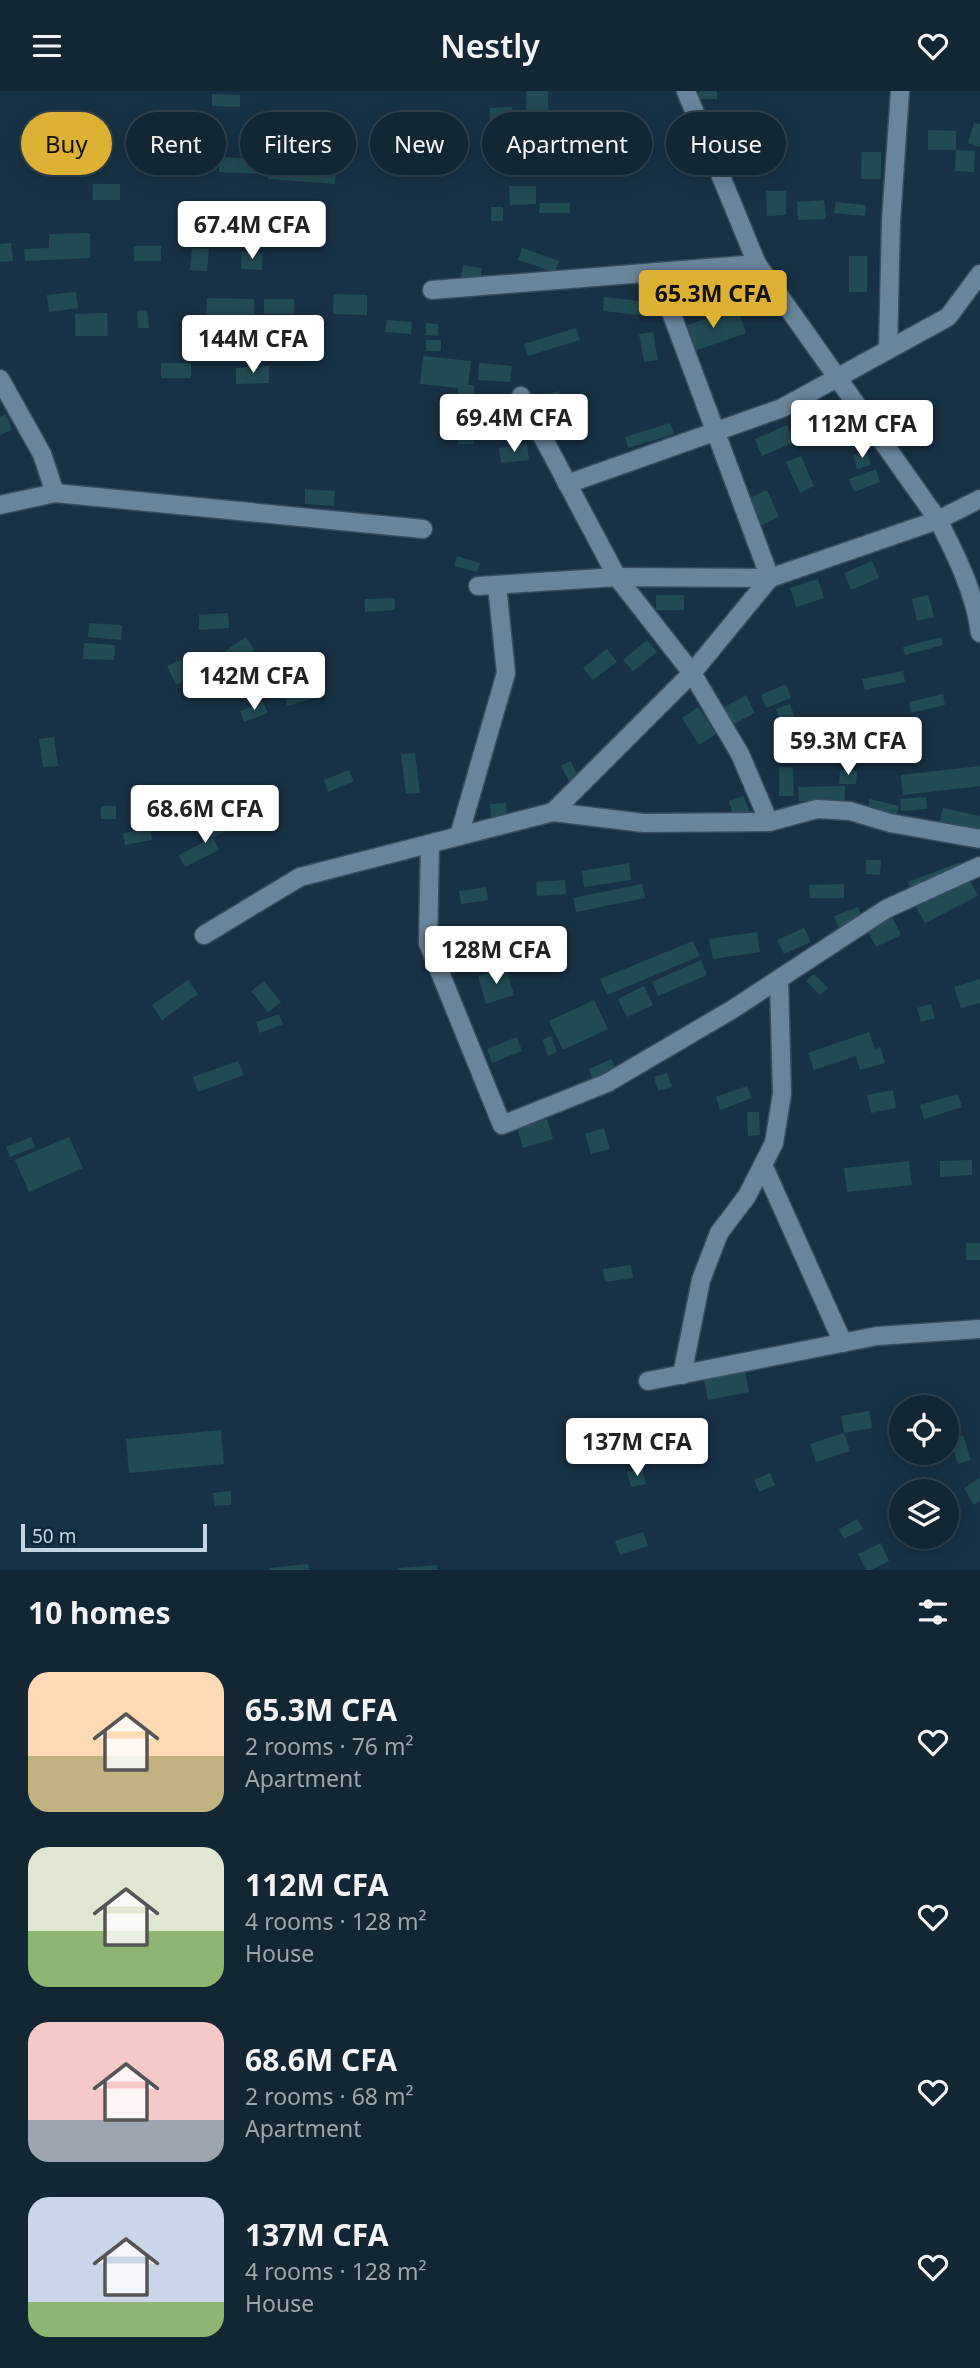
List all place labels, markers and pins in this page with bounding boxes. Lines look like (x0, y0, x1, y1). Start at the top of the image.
pin: 67.4M CFA (172, 201, 332, 261)
pin: 65.3M CFA (633, 271, 793, 330)
pin: 144M CFA (181, 315, 325, 375)
pin: 69.4M CFA (434, 395, 594, 454)
pin: 112M CFA (790, 401, 934, 460)
pin: 142M CFA (182, 653, 326, 712)
pin: 59.3M CFA (768, 717, 928, 777)
pin: 68.6M CFA (125, 785, 285, 845)
pin: 128M CFA (424, 927, 568, 986)
pin: 137M CFA (565, 1419, 709, 1478)

